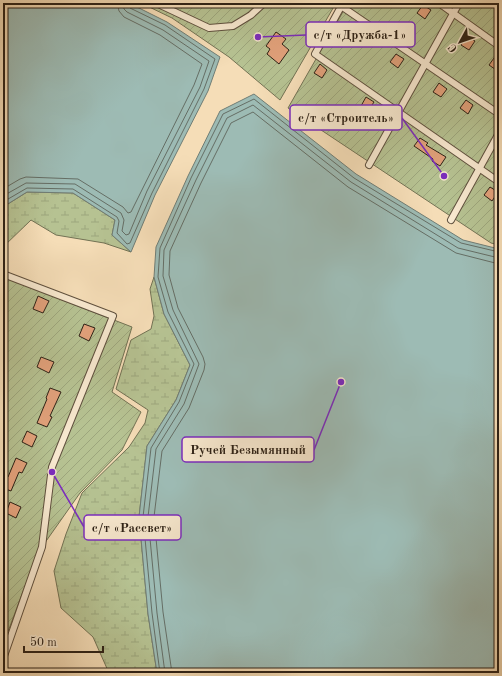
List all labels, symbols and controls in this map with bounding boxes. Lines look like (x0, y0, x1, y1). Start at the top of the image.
callout: с/т «Дружба-1» (306, 22, 415, 47)
north arrow (440, 22, 480, 62)
text: с/т «Дружба-1» (314, 29, 406, 42)
text: С (447, 41, 460, 54)
callout: с/т «Строитель» (290, 105, 402, 130)
text: с/т «Строитель» (298, 112, 394, 125)
callout: Ручей Безымянный (182, 437, 314, 462)
text: Ручей Безымянный (190, 444, 306, 457)
callout: с/т «Рассвет» (84, 515, 181, 540)
text: с/т «Рассвет» (92, 522, 172, 535)
scale bar (24, 628, 103, 654)
text: 50 m (30, 636, 57, 649)

